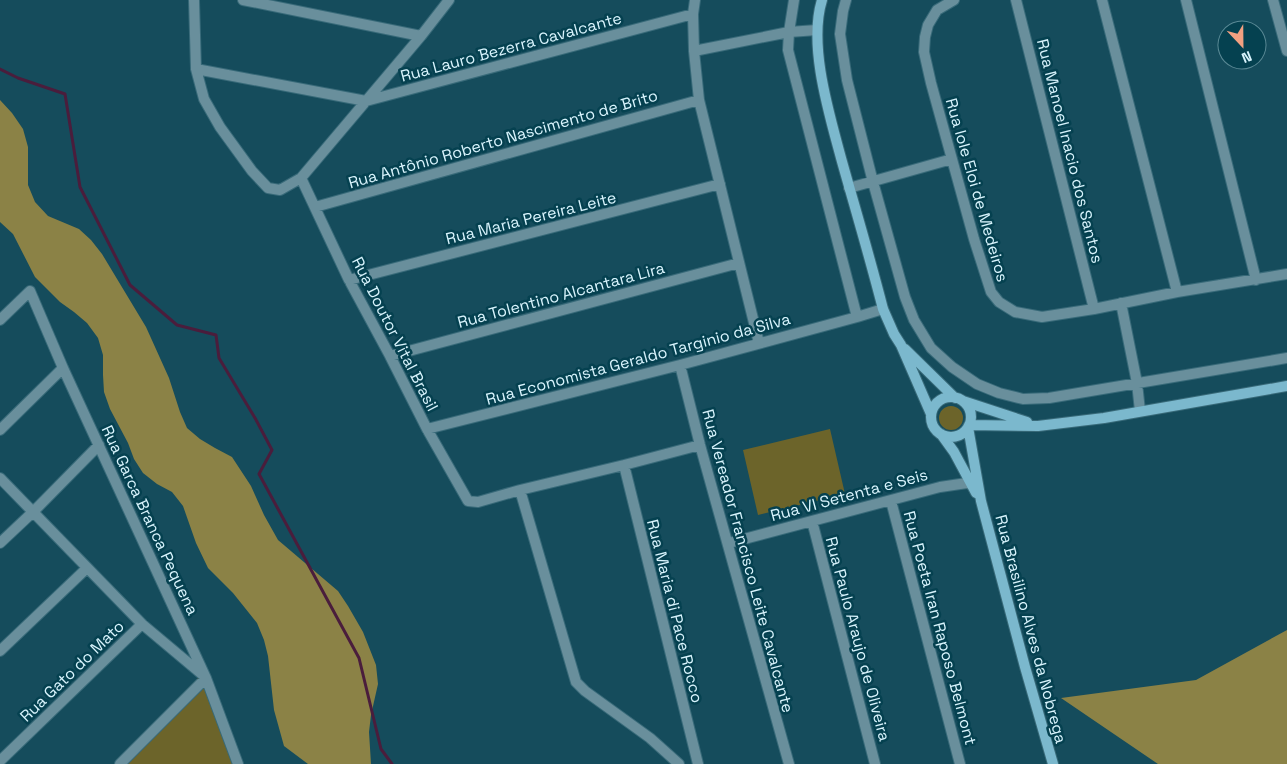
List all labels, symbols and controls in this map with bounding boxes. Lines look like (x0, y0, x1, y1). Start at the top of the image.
street label: Rua Lauro Bezerra Cavalcante (398, 7, 624, 87)
north arrow (1217, 20, 1267, 70)
street label: Rua Manoel Inacio dos Santos (1032, 37, 1108, 265)
text: N (1239, 47, 1255, 67)
street label: Rua Antônio Roberto Nascimento de Brito (346, 85, 660, 193)
street label: Rua Iole Eloi de Medeiros (941, 96, 1013, 284)
street label: Rua Maria Pereira Leite (443, 187, 619, 249)
street label: Rua Doutor Vital Brasil (347, 253, 443, 415)
street label: Rua Tolentino Alcantara Lira (455, 257, 667, 333)
street label: Rua Economista Geraldo Targinio da Silva (483, 308, 793, 410)
street label: Rua Vereador Francisco Leite Cavalcante (697, 407, 799, 715)
street label: Rua Garca Branca Pequena (97, 422, 203, 618)
street label: Rua VI Setenta e Seis (768, 464, 930, 526)
street label: Rua Poeta Iran Raposo Belmont (899, 509, 981, 747)
street label: Rua Brasilino Alves da Nobrega (990, 512, 1072, 746)
street label: Rua Maria di Pace Rocco (642, 517, 708, 705)
street label: Rua Paulo Araujo de Oliveira (821, 534, 895, 744)
street label: Rua Gato do Mato (15, 616, 129, 726)

